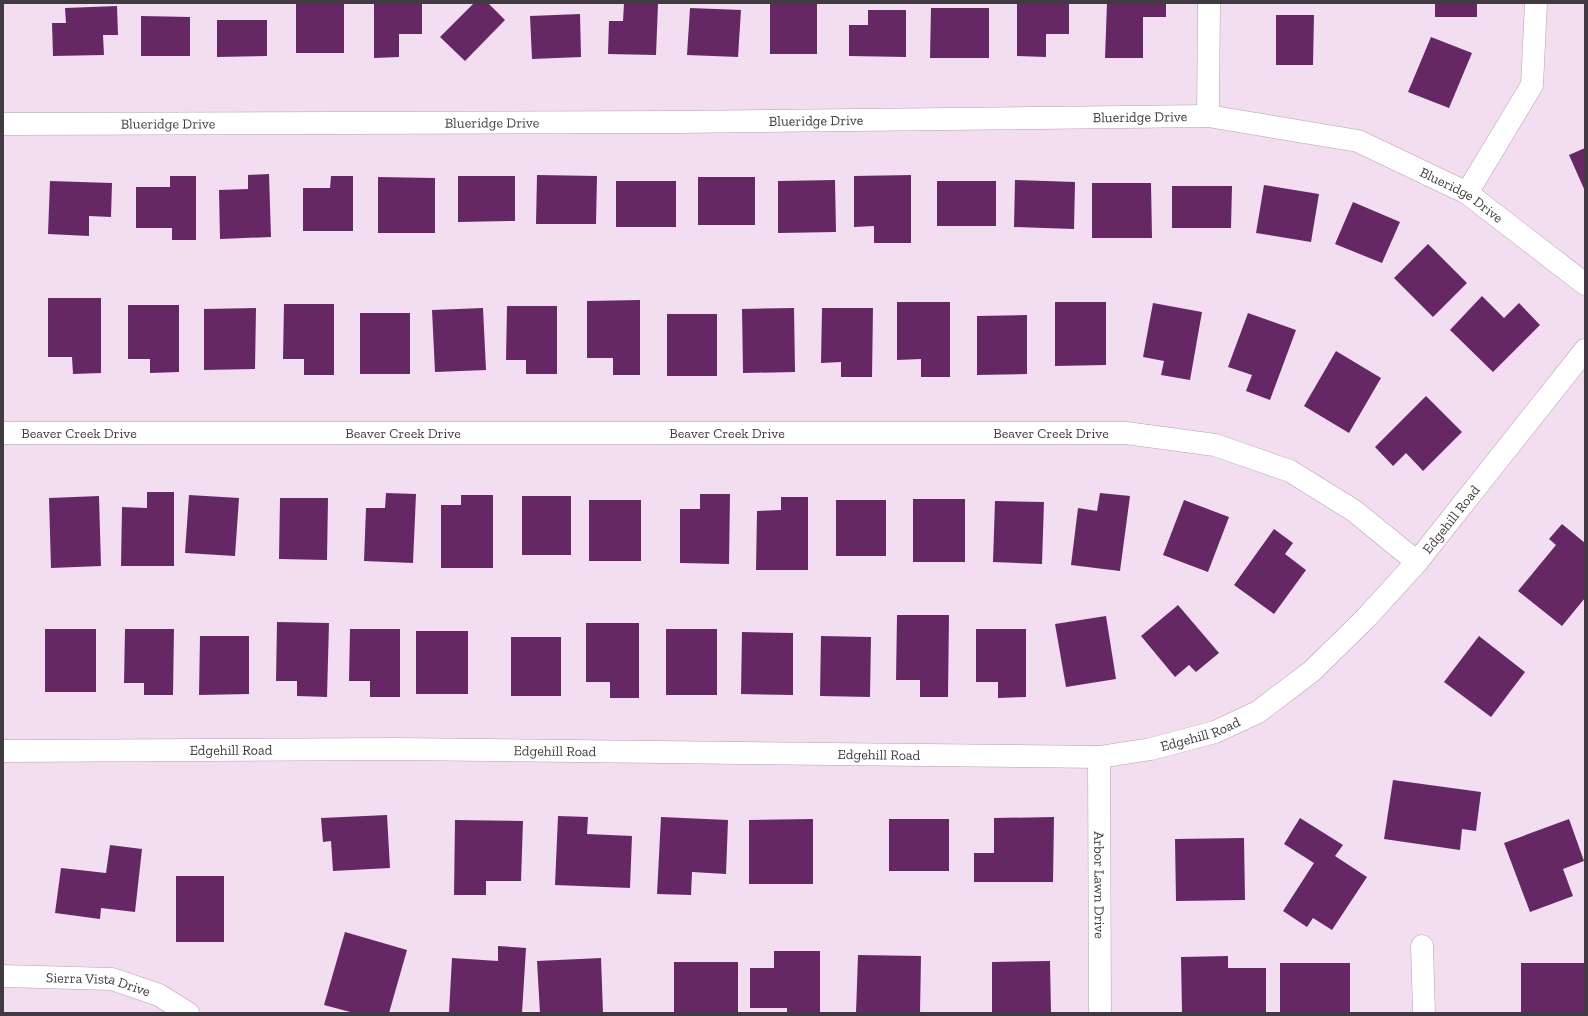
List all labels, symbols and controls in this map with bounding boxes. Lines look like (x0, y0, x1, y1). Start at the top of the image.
street label: Blueridge Drive (1093, 108, 1188, 126)
street label: Blueridge Drive (769, 111, 864, 129)
street label: Blueridge Drive (445, 114, 540, 131)
street label: Blueridge Drive (121, 115, 216, 132)
street label: Blueridge Drive (1417, 163, 1507, 226)
street label: Beaver Creek Drive (21, 425, 137, 442)
street label: Beaver Creek Drive (345, 425, 461, 442)
street label: Beaver Creek Drive (669, 425, 785, 442)
street label: Beaver Creek Drive (993, 425, 1109, 442)
street label: Edgehill Road (1418, 481, 1483, 557)
street label: Edgehill Road (1158, 713, 1243, 755)
street label: Edgehill Road (190, 741, 273, 759)
street label: Edgehill Road (514, 742, 597, 760)
street label: Edgehill Road (837, 746, 921, 763)
street label: Arbor Lawn Drive (1091, 831, 1108, 939)
street label: Sierra Vista Drive (46, 969, 153, 1000)

